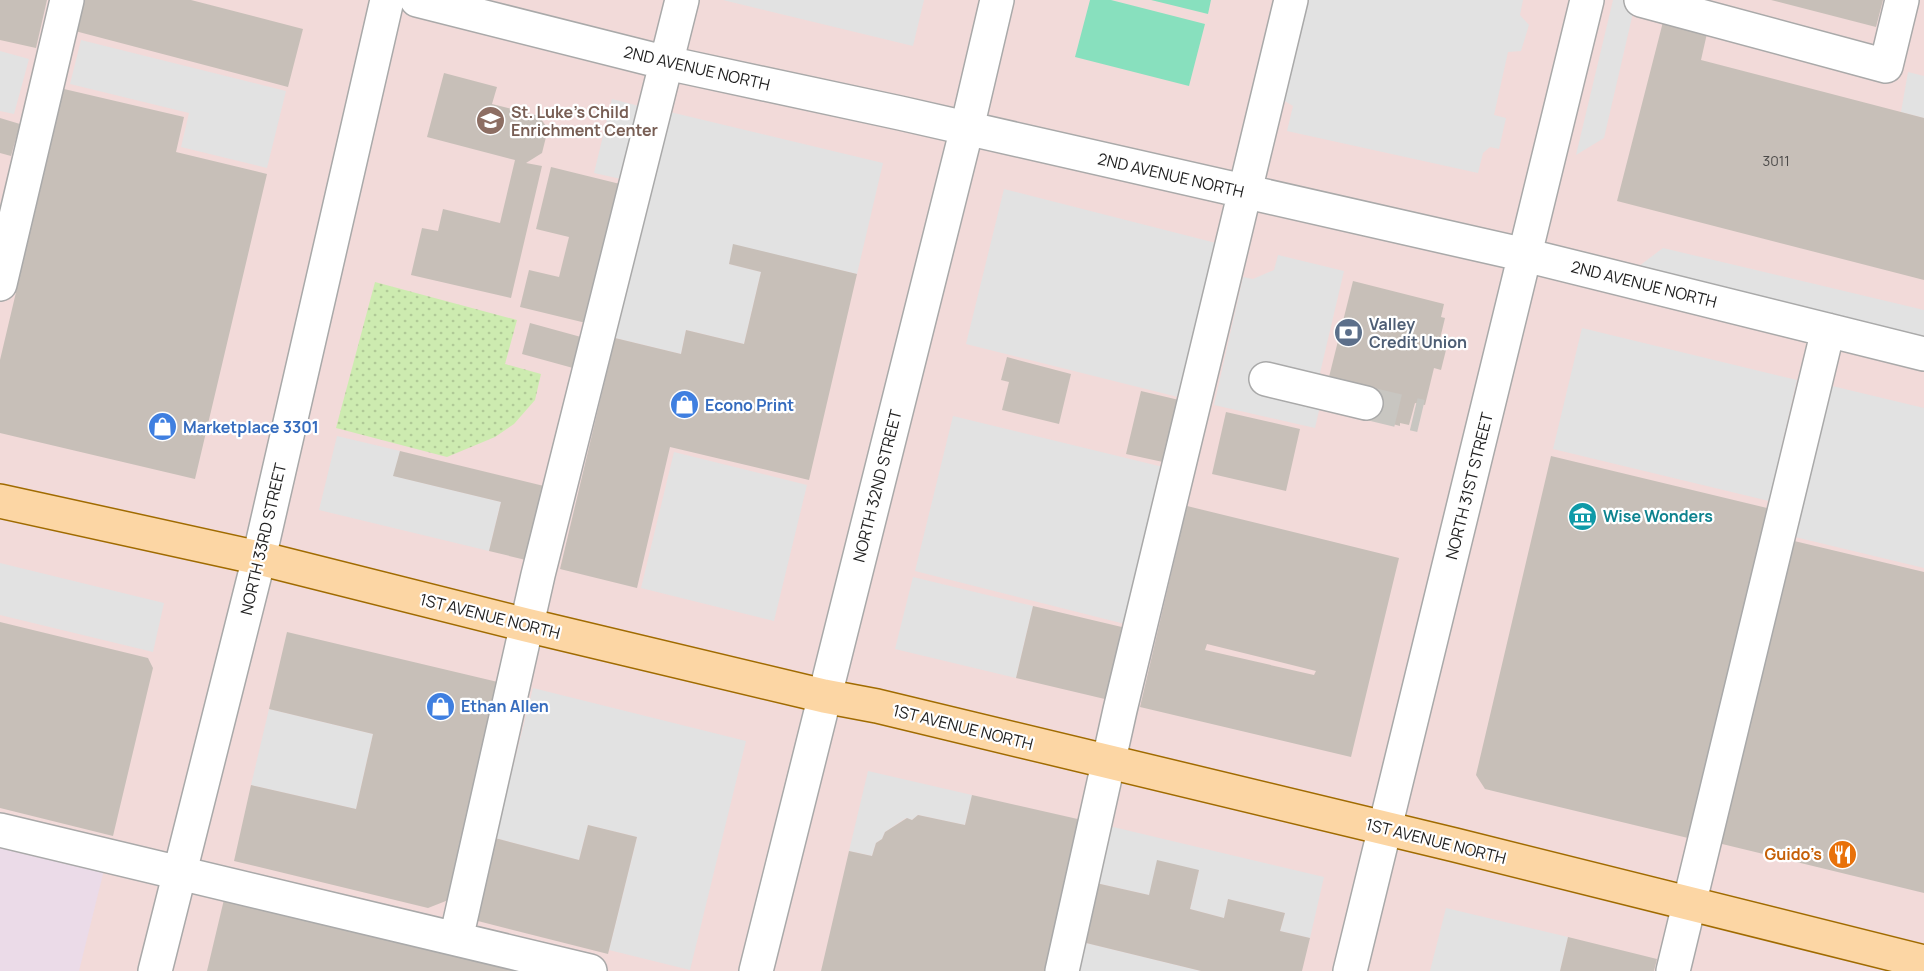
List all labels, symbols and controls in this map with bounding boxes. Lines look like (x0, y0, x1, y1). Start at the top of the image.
street label: 2ND AVENUE NORTH (622, 40, 772, 96)
place label: St. Luke's Child Enrichment Center (511, 101, 658, 141)
school or university icon: St. Luke's Child Enrichment Center (474, 105, 506, 137)
street label: 2ND AVENUE NORTH (1096, 147, 1246, 203)
house number: 3011 (1762, 151, 1790, 170)
street label: 2ND AVENUE NORTH (1569, 255, 1719, 313)
place label: Valley Credit Union (1369, 313, 1467, 353)
bank icon: Valley Credit Union (1332, 317, 1364, 349)
shop icon: Econo Print (668, 389, 700, 421)
place label: Econo Print (705, 394, 794, 416)
street label: NORTH 32ND STREET (847, 407, 907, 565)
street label: NORTH 31ST STREET (1440, 410, 1498, 562)
shop icon: Marketplace 3301 (146, 411, 178, 443)
place label: Marketplace 3301 (183, 416, 319, 438)
street label: NORTH 33RD STREET (235, 460, 291, 617)
museum icon: Wise Wonders (1566, 500, 1598, 532)
place label: Wise Wonders (1603, 505, 1713, 527)
street label: 1ST AVENUE NORTH (418, 588, 562, 644)
shop icon: Ethan Allen (424, 690, 456, 722)
place label: Ethan Allen (461, 695, 549, 717)
street label: 1ST AVENUE NORTH (891, 699, 1035, 755)
street label: 1ST AVENUE NORTH (1364, 813, 1508, 869)
restaurant icon: Guido’s (1827, 838, 1859, 870)
place label: Guido’s (1764, 843, 1822, 865)

